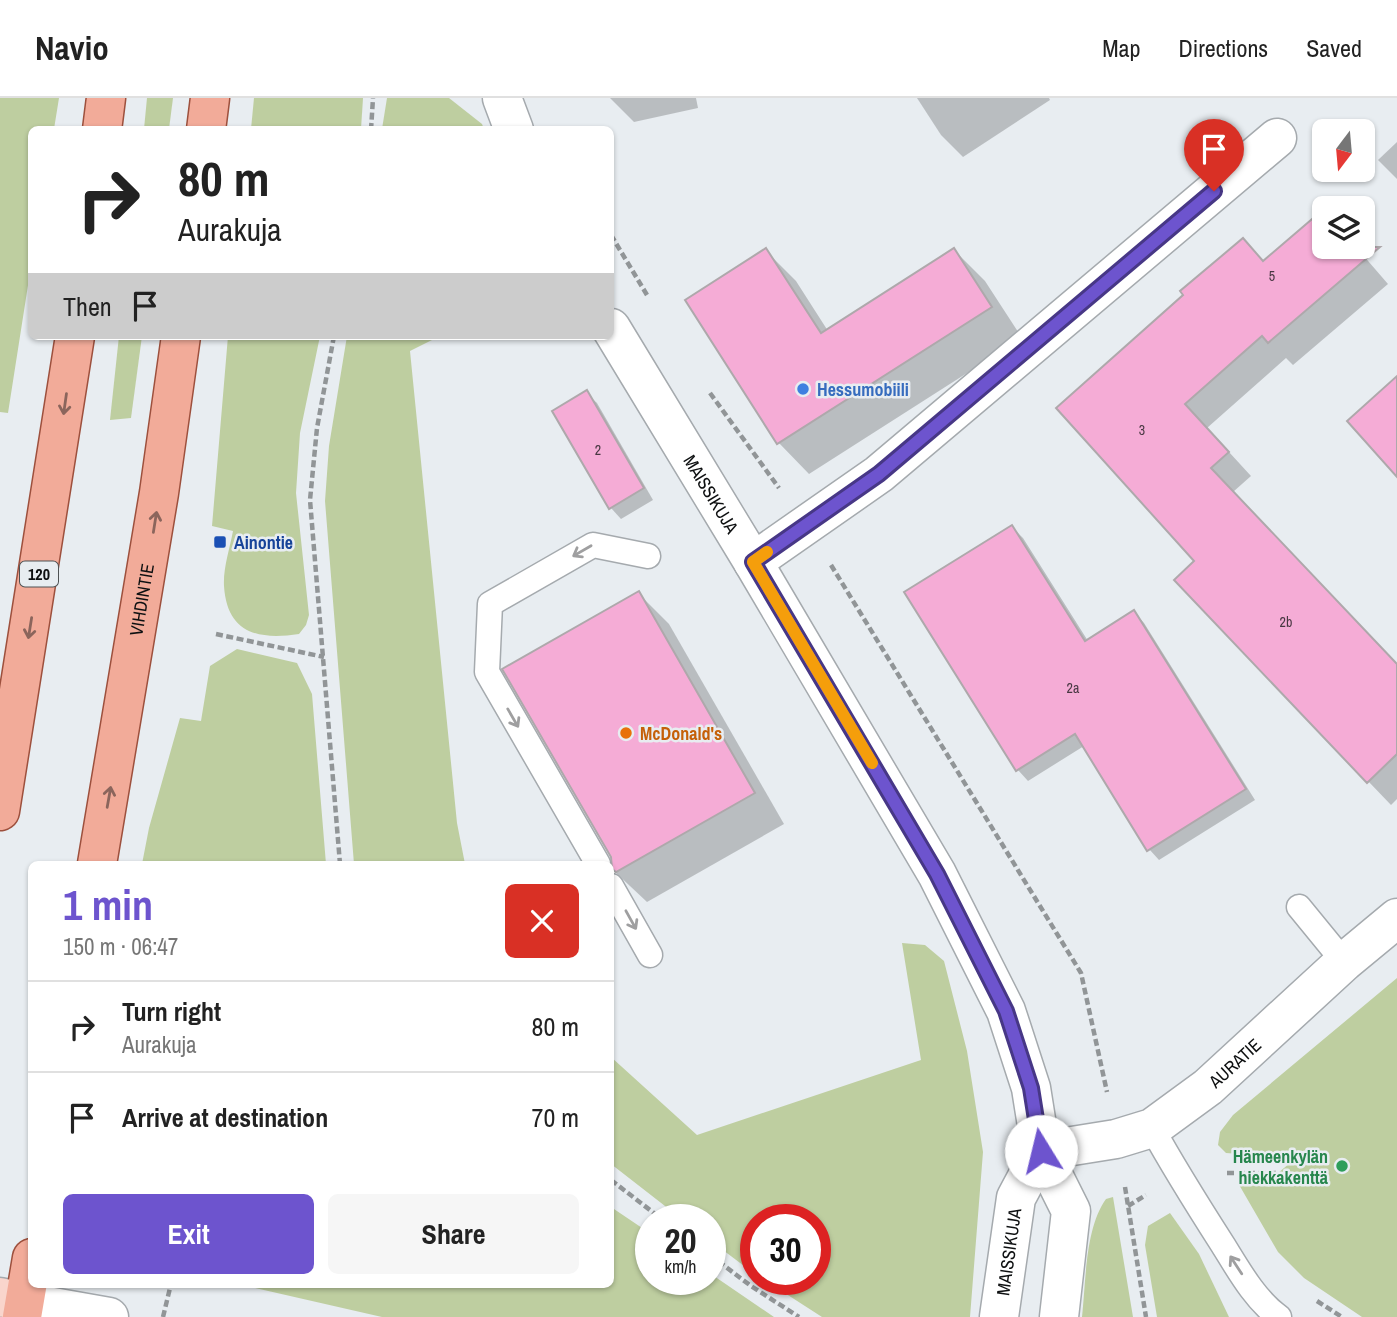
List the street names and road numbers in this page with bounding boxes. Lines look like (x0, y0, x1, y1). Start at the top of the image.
street label: MAISSIKUJA (678, 450, 745, 538)
road number: 120 (20, 561, 58, 587)
street label: VIHDINTIE (123, 562, 160, 638)
street label: AURATIE (1202, 1032, 1266, 1094)
street label: MAISSIKUJA (990, 1206, 1027, 1297)

